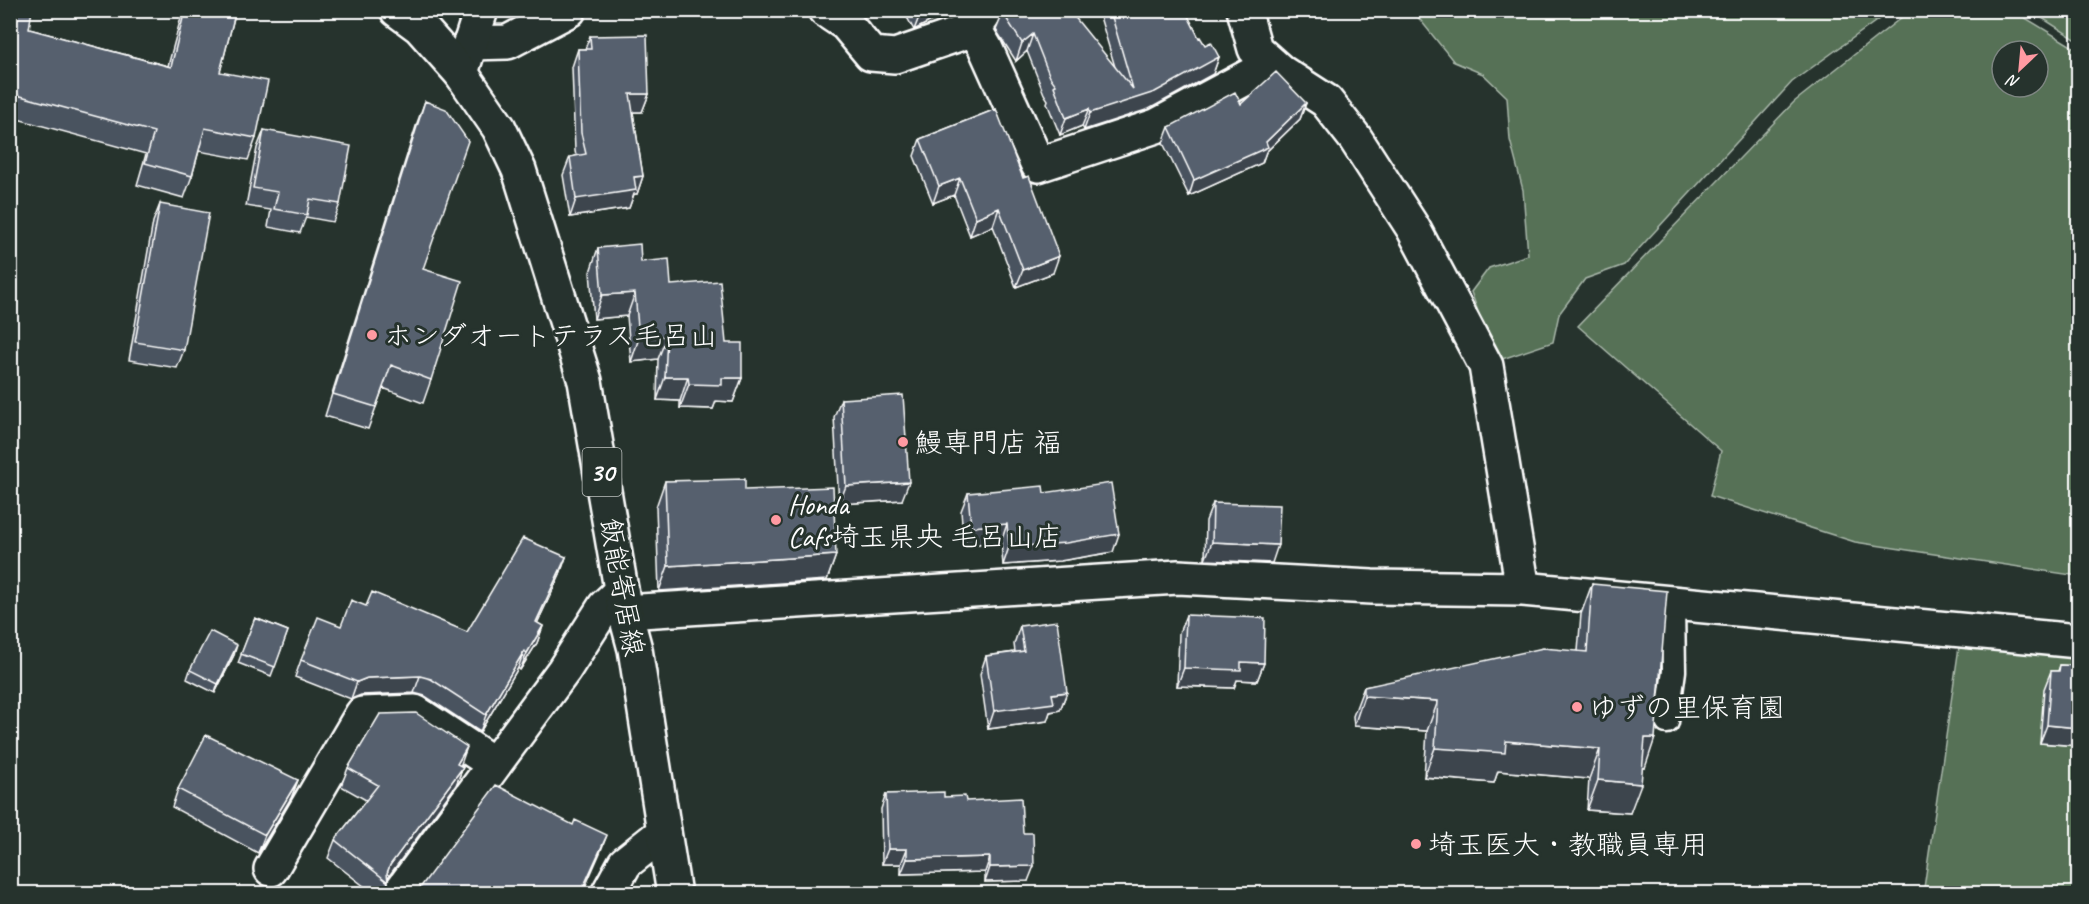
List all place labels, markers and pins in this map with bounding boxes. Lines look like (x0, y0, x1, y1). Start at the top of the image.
place label: ホンダオートテラス毛呂山 (384, 318, 718, 353)
marker: ホンダオートテラス毛呂山 (365, 328, 379, 342)
place label: 鰻専門店 福 (915, 425, 1062, 460)
marker: 鰻専門店 福 (896, 435, 910, 449)
place label: Honda Cafs埼玉県央 毛呂山店 (788, 487, 1062, 554)
marker: Honda Cafs埼玉県央 毛呂山店 (769, 513, 783, 527)
place label: ゆずの里保育園 (1589, 690, 1785, 725)
marker: ゆずの里保育園 (1570, 700, 1584, 714)
place label: 埼玉医大・教職員専用 (1428, 827, 1708, 862)
marker: 埼玉医大・教職員専用 (1409, 837, 1423, 851)

